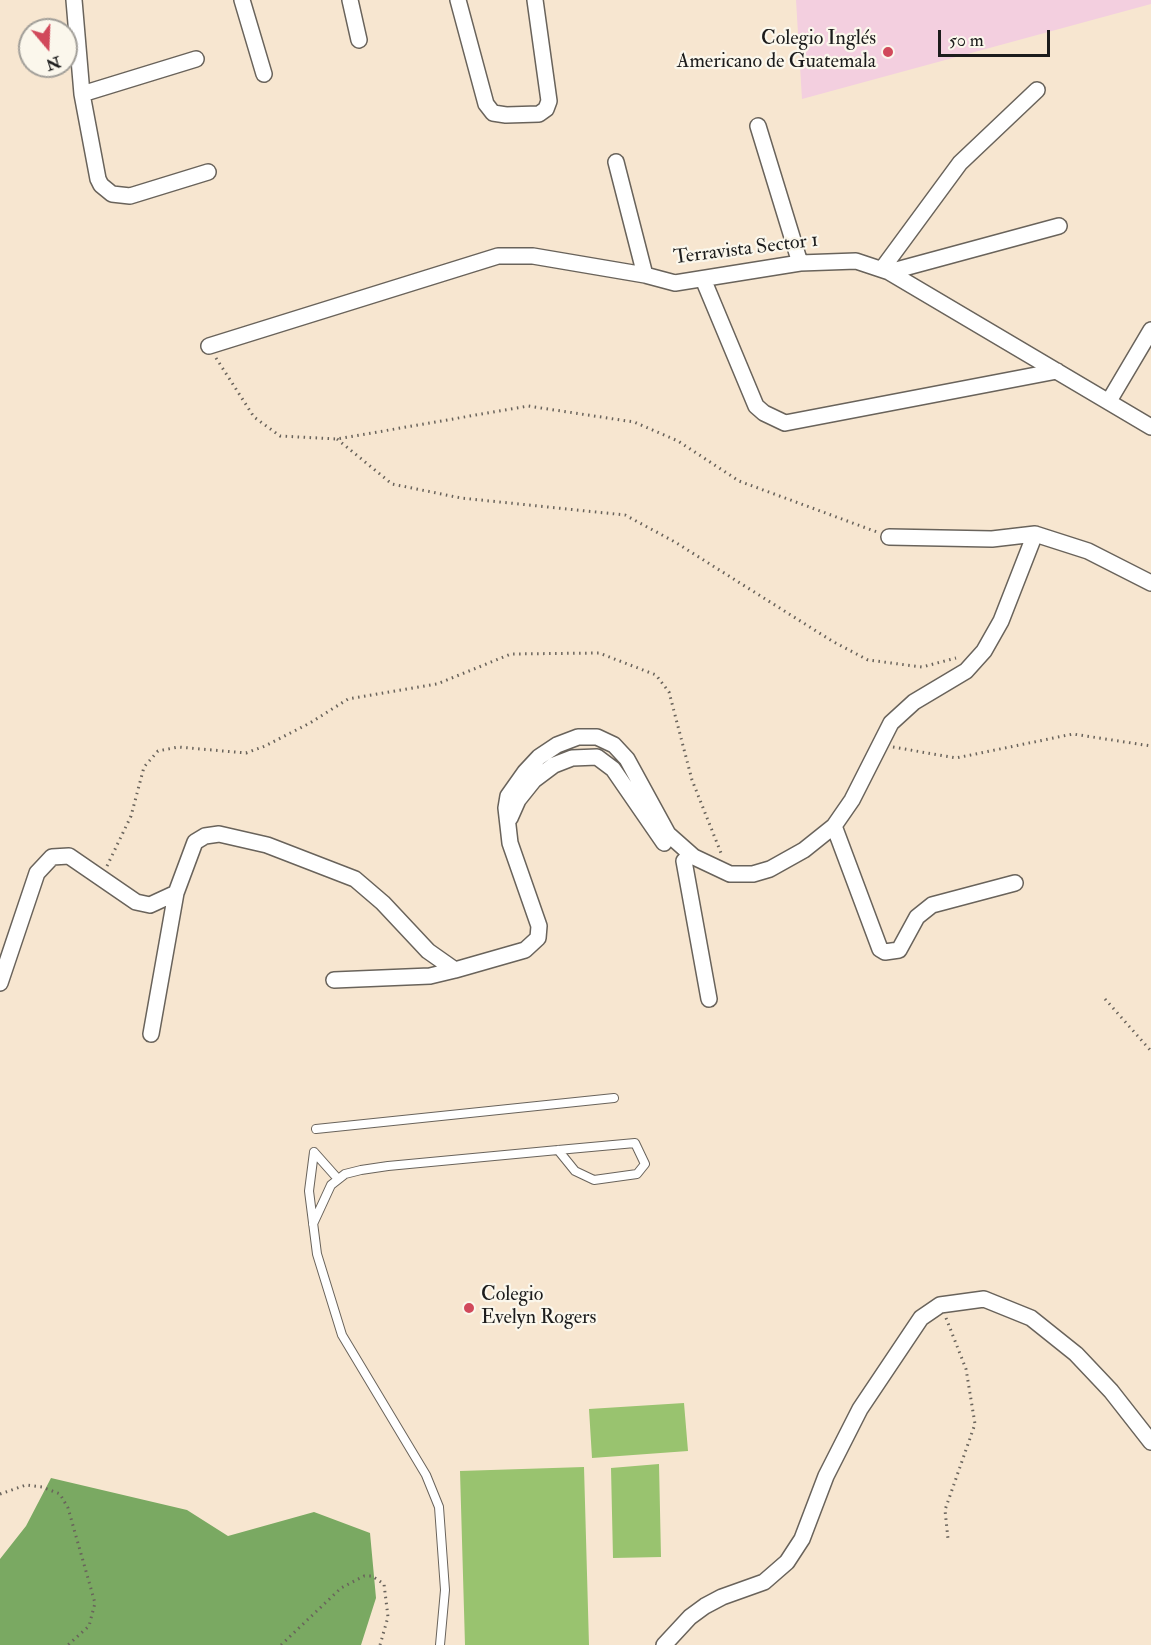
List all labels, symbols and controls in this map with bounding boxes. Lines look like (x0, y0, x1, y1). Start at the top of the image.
north arrow (18, 18, 78, 78)
scale bar (941, 18, 1054, 56)
place label: Colegio Inglés Americano de Guatemala (677, 28, 876, 75)
text: 50 m (949, 29, 984, 52)
marker: Colegio Inglés Americano de Guatemala (881, 45, 895, 59)
text: N (43, 51, 63, 75)
street label: Terravista Sector 1 (672, 229, 820, 271)
place label: Colegio Evelyn Rogers (481, 1284, 596, 1331)
marker: Colegio Evelyn Rogers (462, 1301, 476, 1315)

